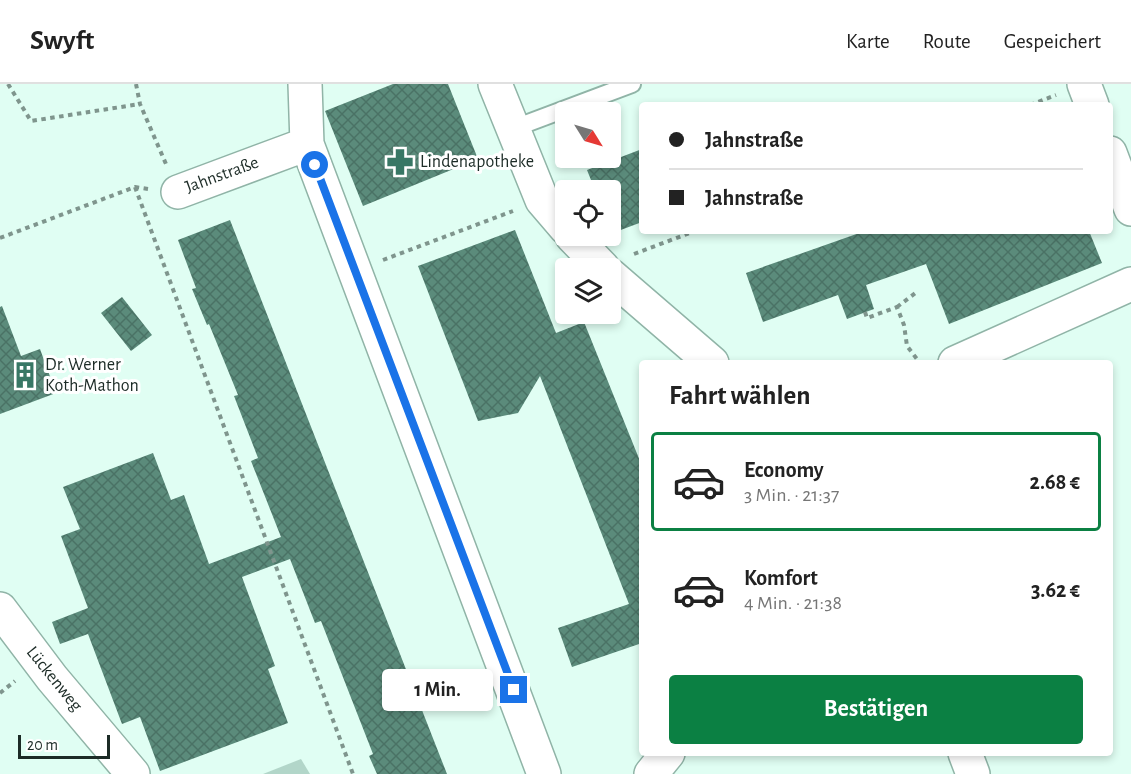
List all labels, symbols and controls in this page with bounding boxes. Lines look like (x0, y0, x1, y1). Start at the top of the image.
text: Swyft (30, 27, 94, 55)
text: Karte (846, 31, 890, 52)
text: Route (923, 31, 971, 52)
text: Gespeichert (1004, 31, 1101, 52)
north arrow (555, 102, 621, 168)
map controls (555, 102, 621, 324)
text: Jahnstraße (705, 129, 803, 151)
pharmacy icon: Lindenapotheke (385, 147, 415, 177)
route start (301, 151, 328, 178)
street label: Jahnstraße (183, 153, 261, 197)
place label: Lindenapotheke (420, 153, 534, 171)
button: locate (555, 180, 621, 246)
text: Jahnstraße (705, 187, 803, 209)
button: layers (555, 258, 621, 324)
place label: Dr. Werner Koth-Mathon (45, 356, 139, 395)
building icon: Dr. Werner Koth-Mathon (10, 360, 40, 390)
text: Fahrt wählen (669, 382, 811, 409)
icon: car (672, 455, 726, 509)
text: Economy (744, 459, 824, 481)
text: 2.68 € (1030, 471, 1080, 493)
text: 3 Min. · 21:37 (744, 485, 839, 505)
icon: car (672, 563, 726, 617)
text: Komfort (744, 567, 818, 589)
text: 3.62 € (1031, 579, 1080, 601)
text: 4 Min. · 21:38 (744, 593, 842, 613)
street label: Lückenweg (23, 643, 86, 715)
callout: 1 Min. (382, 669, 493, 711)
button: Bestätigen (669, 675, 1083, 744)
route end (500, 676, 527, 703)
text: 1 Min. (414, 680, 461, 700)
scale bar (18, 732, 110, 760)
text: 20 m (27, 737, 58, 753)

